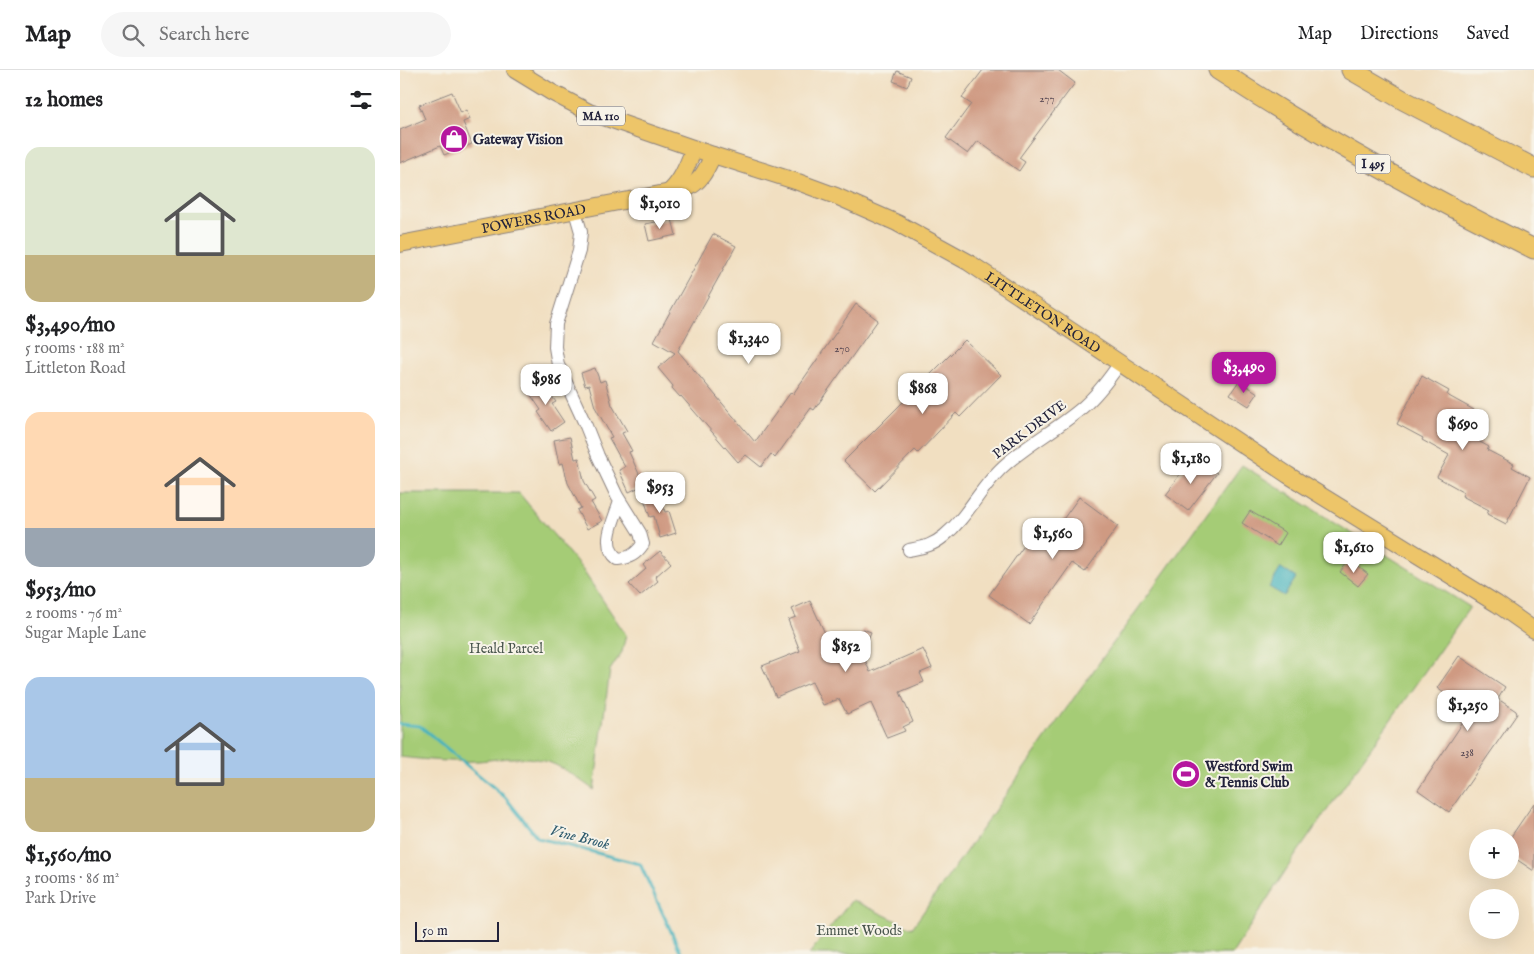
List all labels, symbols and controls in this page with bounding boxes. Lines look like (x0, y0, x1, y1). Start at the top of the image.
search box (101, 12, 451, 57)
text: Map (25, 19, 71, 50)
icon: search (119, 21, 147, 49)
text: Search here (159, 23, 250, 47)
text: Map (1298, 23, 1332, 46)
text: Directions (1360, 23, 1438, 46)
text: Saved (1466, 23, 1509, 46)
icon: filters (347, 86, 375, 114)
text: 12 homes (25, 87, 103, 114)
house number: 277 (1039, 92, 1055, 106)
road number: MA 110 (577, 106, 625, 126)
shop icon: Gateway Vision (439, 124, 469, 154)
place label: Gateway Vision (473, 131, 563, 149)
road number: I 495 (1356, 155, 1390, 174)
icon: home (155, 179, 245, 269)
pin: $1,010 (619, 188, 701, 230)
text: $1,010 (640, 194, 680, 214)
street label: POWERS ROAD (480, 200, 587, 238)
street label: LITTLETON ROAD (981, 268, 1104, 358)
text: $3,490/mo (25, 312, 115, 339)
pin: $1,340 (708, 322, 790, 365)
text: $1,340 (729, 329, 769, 349)
text: 5 rooms · 188 m² (25, 339, 125, 359)
house number: 270 (834, 342, 850, 356)
pin: $3,490 (1203, 352, 1285, 394)
text: $3,490 (1223, 358, 1265, 378)
text: Littleton Road (25, 359, 125, 379)
pin: $986 (516, 364, 576, 406)
text: $986 (532, 370, 560, 390)
pin: $868 (893, 372, 953, 415)
text: $868 (909, 379, 937, 399)
street label: PARK DRIVE (989, 396, 1070, 463)
pin: $690 (1433, 408, 1493, 451)
text: $690 (1448, 415, 1478, 435)
pin: $1,180 (1150, 442, 1232, 485)
icon: home (155, 444, 245, 534)
text: $1,180 (1171, 449, 1211, 469)
pin: $953 (630, 472, 690, 514)
text: $953 (646, 478, 674, 498)
pin: $1,560 (1012, 518, 1094, 560)
text: $1,560 (1033, 524, 1073, 544)
pin: $1,610 (1313, 532, 1395, 574)
text: $1,610 (1334, 538, 1374, 558)
text: $953/mo (25, 577, 96, 604)
text: 2 rooms · 76 m² (25, 604, 122, 624)
text: Sugar Maple Lane (25, 624, 146, 644)
pin: $852 (816, 630, 876, 673)
text: $852 (832, 637, 860, 657)
park label: Heald Parcel (469, 640, 543, 658)
pin: $1,250 (1427, 690, 1509, 732)
text: $1,250 (1448, 696, 1488, 716)
icon: home (155, 709, 245, 799)
house number: 238 (1460, 746, 1474, 760)
place label: Westford Swim & Tennis Club (1204, 758, 1293, 792)
sports icon: Westford Swim & Tennis Club (1171, 759, 1201, 789)
water label: Vine Brook (548, 821, 612, 854)
map controls (1469, 829, 1519, 939)
button: + (1469, 829, 1519, 879)
text: $1,560/mo (25, 842, 111, 869)
text: 3 rooms · 86 m² (25, 869, 119, 889)
text: Park Drive (25, 889, 96, 909)
button: − (1469, 889, 1519, 939)
scale bar (415, 919, 499, 942)
text: 50 m (422, 922, 448, 940)
park label: Emmet Woods (816, 922, 902, 940)

